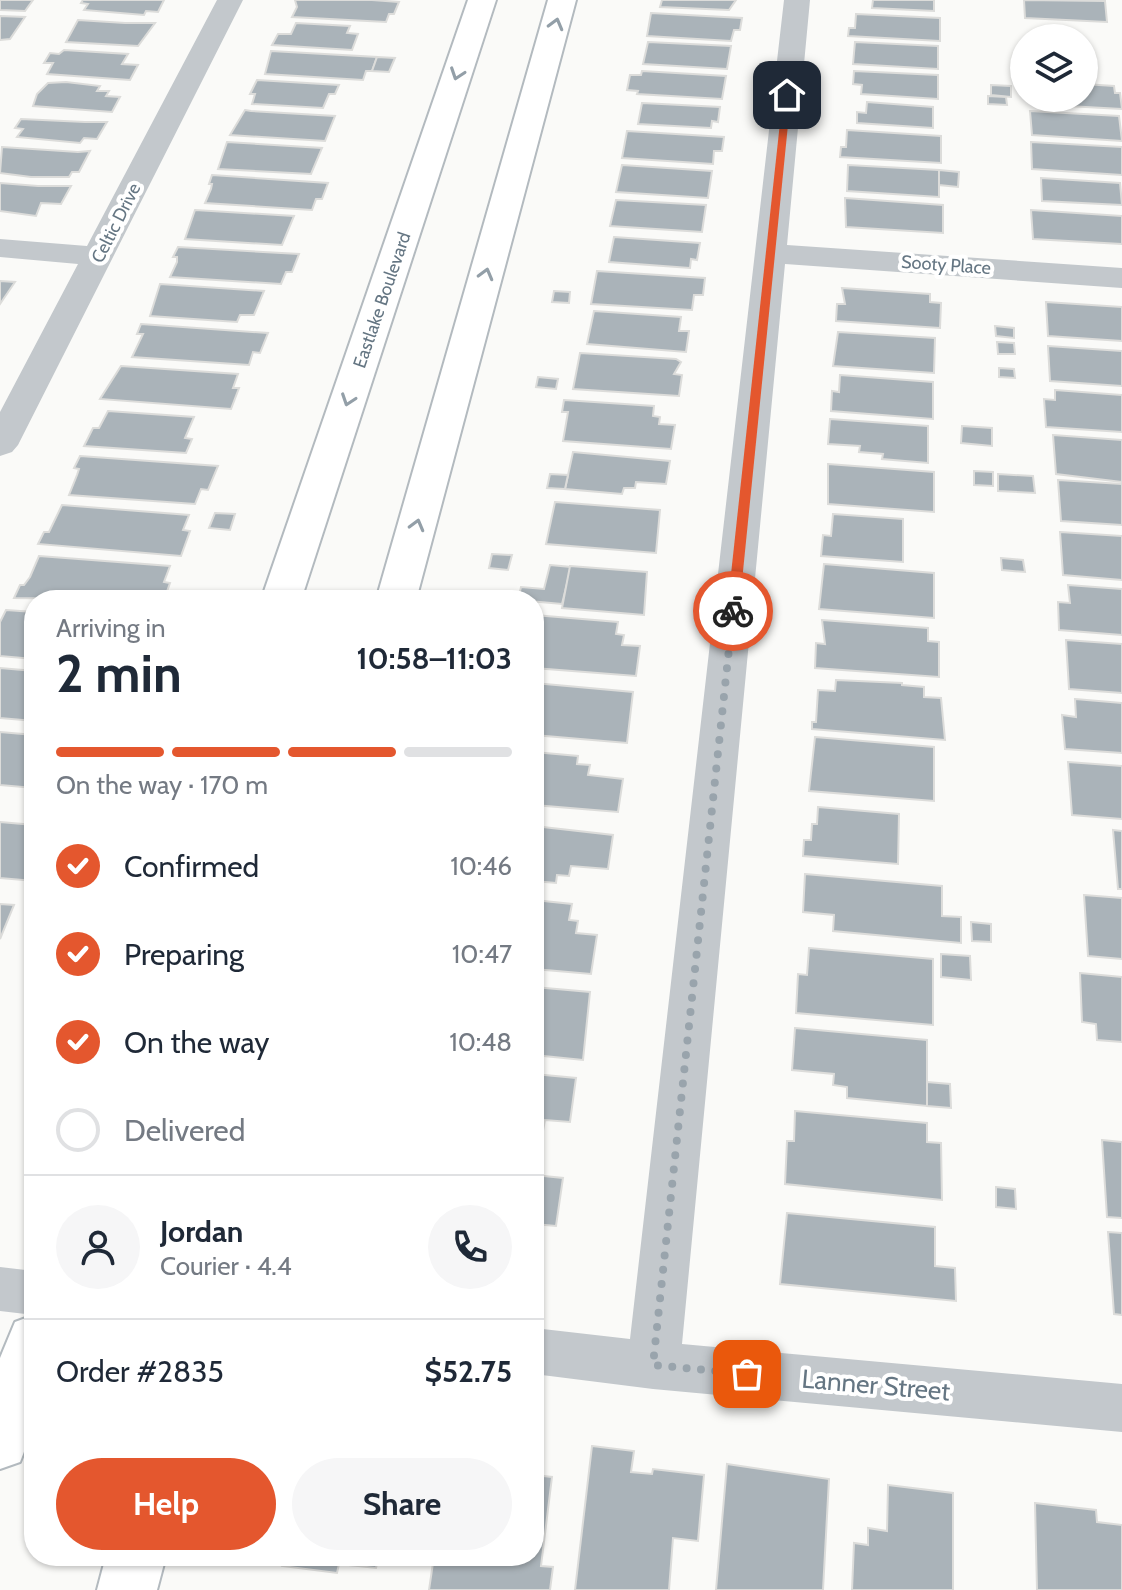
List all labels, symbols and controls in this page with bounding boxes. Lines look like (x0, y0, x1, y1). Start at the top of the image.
one-way arrow (546, 17, 563, 31)
map controls (1010, 24, 1098, 112)
button: layers (1010, 24, 1098, 112)
pin (753, 61, 821, 129)
one-way arrow (451, 66, 467, 80)
icon: home (765, 73, 809, 117)
street label: Celtic Drive (87, 179, 145, 267)
street label: Eastlake Boulevard (348, 229, 416, 371)
street label: Sooty Place (900, 251, 992, 279)
one-way arrow (477, 268, 493, 282)
one-way arrow (342, 392, 358, 406)
one-way arrow (407, 518, 424, 532)
courier (693, 571, 773, 651)
icon: bike (711, 589, 755, 633)
text: Arriving in (56, 612, 166, 644)
text: 10:58–11:03 (357, 640, 512, 677)
text: 2 min (56, 642, 182, 705)
text: On the way · 170 m (56, 769, 268, 801)
icon: check (56, 844, 100, 888)
text: Confirmed (124, 848, 259, 885)
text: 10:46 (450, 850, 512, 882)
icon: check (56, 932, 100, 976)
text: Preparing (124, 936, 244, 973)
text: 10:47 (452, 938, 512, 970)
icon: check (56, 1020, 100, 1064)
text: On the way (124, 1024, 269, 1061)
text: 10:48 (449, 1026, 512, 1058)
text: Delivered (124, 1112, 245, 1149)
button: person (56, 1205, 140, 1289)
button: phone (428, 1205, 512, 1289)
text: Jordan (160, 1213, 243, 1250)
text: Courier · 4.4 (160, 1250, 292, 1282)
pin (713, 1340, 781, 1408)
icon: bag (725, 1352, 769, 1396)
text: Order #2835 (56, 1353, 224, 1390)
text: $52.75 (425, 1353, 512, 1390)
street label: Lanner Street (800, 1363, 952, 1407)
button: Help (56, 1458, 276, 1550)
button: Share (292, 1458, 512, 1550)

